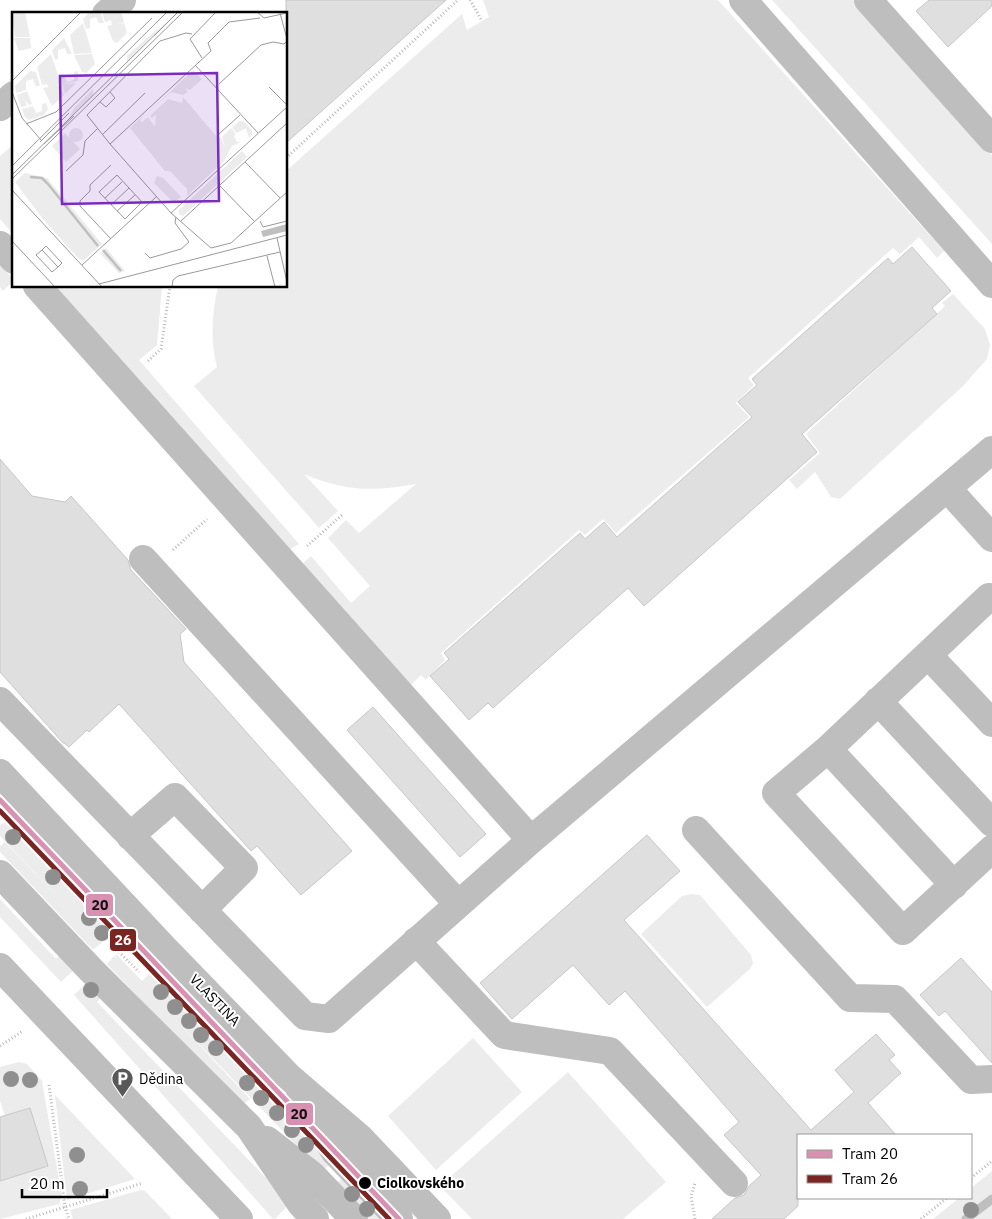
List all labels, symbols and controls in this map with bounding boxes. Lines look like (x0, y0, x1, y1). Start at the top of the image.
inset map (12, 12, 288, 288)
line badge: 20 (85, 893, 114, 917)
text: 20 (92, 896, 108, 914)
line badge: 26 (109, 928, 137, 952)
text: 26 (115, 931, 131, 949)
street label: VLASTINA (186, 970, 244, 1030)
parking icon: Dědina (111, 1067, 135, 1098)
place label: Dědina (139, 1070, 184, 1088)
line badge: 20 (285, 1102, 314, 1126)
text: 20 (291, 1105, 307, 1123)
legend (797, 1134, 972, 1199)
text: Tram 20 (842, 1144, 898, 1163)
scale bar (22, 1166, 108, 1198)
text: Tram 26 (842, 1169, 898, 1188)
text: 20 m (30, 1174, 65, 1193)
place label: Ciolkovského (377, 1174, 464, 1192)
marker: Ciolkovského (357, 1175, 373, 1191)

